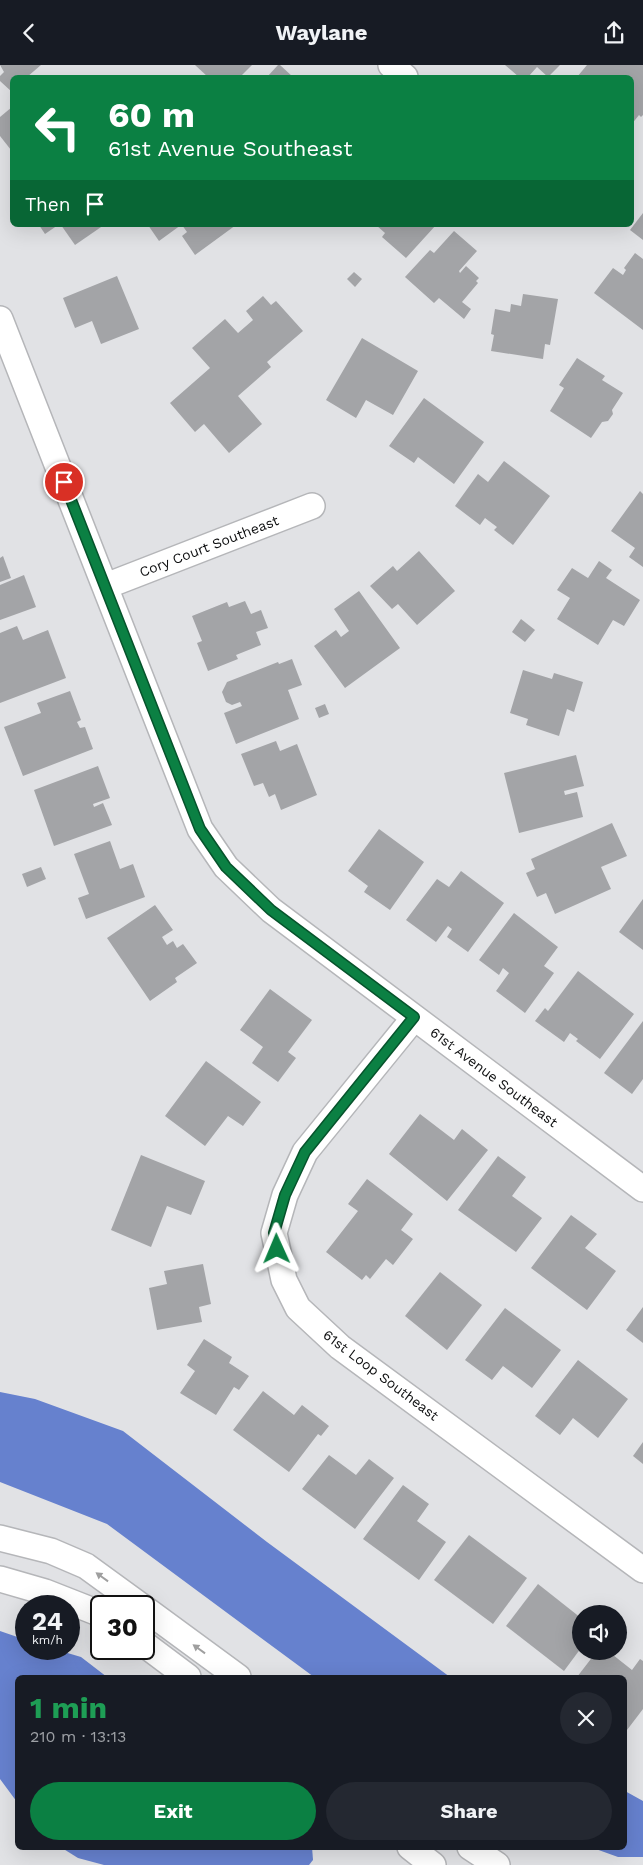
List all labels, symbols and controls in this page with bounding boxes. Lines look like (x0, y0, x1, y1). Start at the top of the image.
icon: back (15, 19, 43, 47)
icon: share (600, 19, 628, 47)
text: Waylane (276, 20, 367, 45)
text: 60 m (108, 94, 195, 136)
icon: left (25, 95, 90, 160)
text: 61st Avenue Southeast (108, 136, 352, 161)
icon: arrive (81, 190, 109, 218)
text: Then (25, 193, 71, 216)
pin (43, 461, 85, 503)
icon: arrive (50, 468, 78, 496)
street label: Cory Court Southeast (137, 512, 281, 580)
street label: 61st Avenue Southeast (427, 1024, 561, 1130)
position arrow (250, 1222, 302, 1274)
street label: 61st Loop Southeast (320, 1326, 442, 1424)
one-way arrow (95, 1573, 108, 1583)
speed limit sign: 30 (90, 1595, 155, 1660)
map controls (572, 1605, 627, 1660)
button: sound (572, 1605, 627, 1660)
text: 24 (32, 1607, 63, 1636)
text: km/h (32, 1633, 63, 1647)
one-way arrow (192, 1644, 206, 1654)
text: 1 min (30, 1690, 107, 1725)
button: close (560, 1692, 612, 1744)
text: 210 m · 13:13 (30, 1727, 126, 1746)
button: Exit (30, 1782, 316, 1840)
button: Share (326, 1782, 612, 1840)

